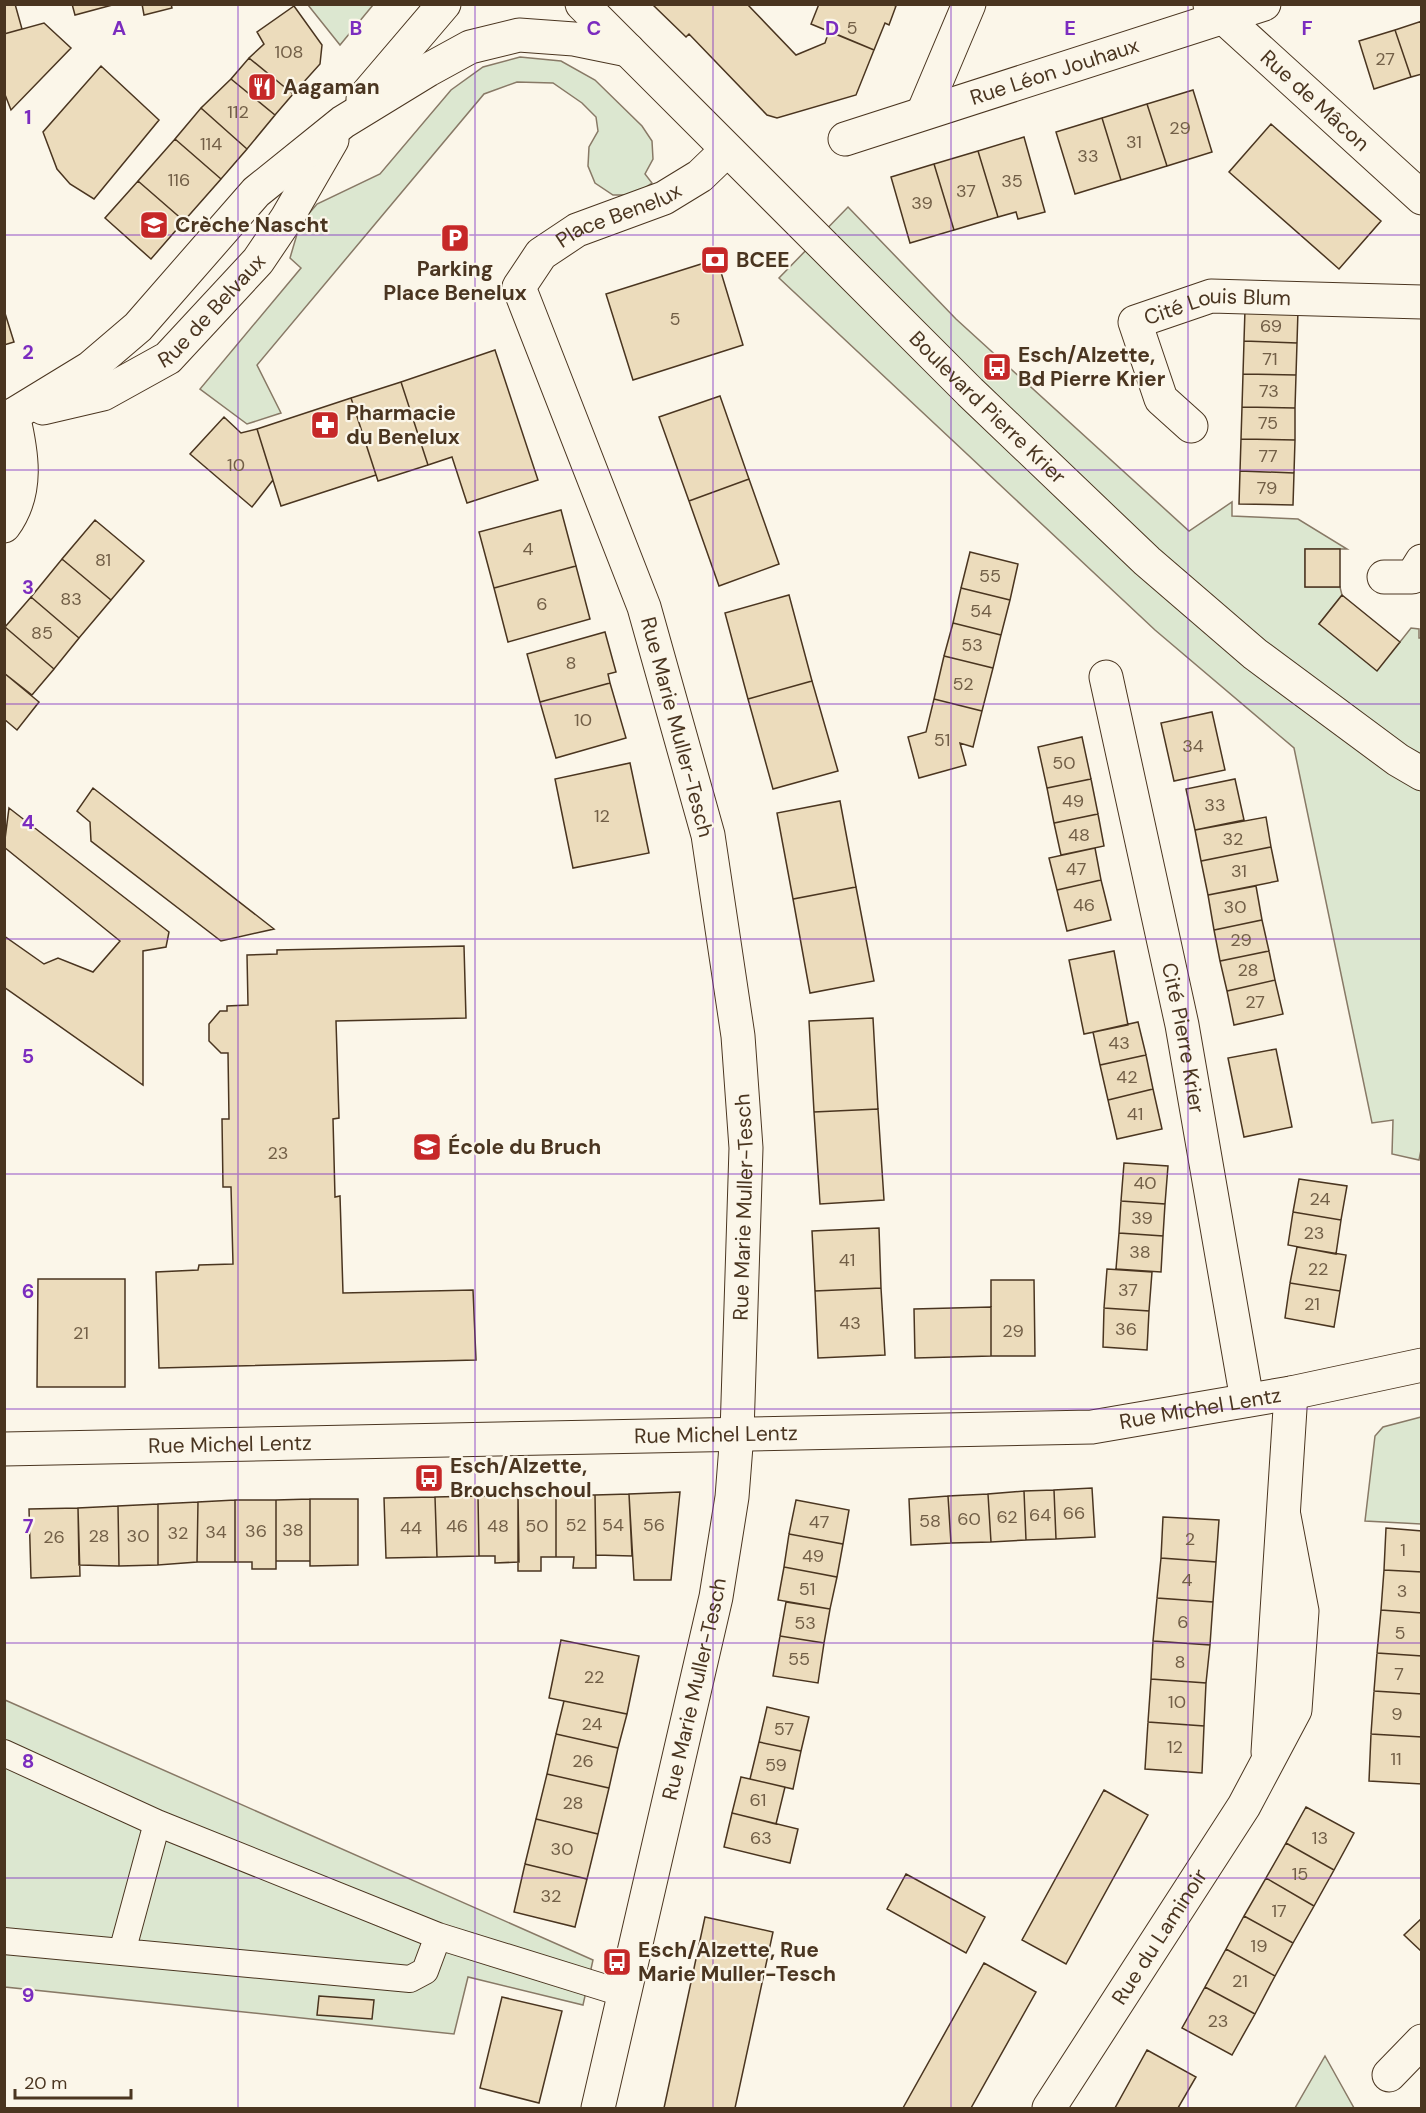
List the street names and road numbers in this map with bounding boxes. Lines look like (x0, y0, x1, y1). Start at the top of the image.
street label: Rue Léon Jouhaux (966, 31, 1142, 112)
street label: Rue de Mâcon (1254, 44, 1376, 158)
street label: Place Benelux (550, 177, 687, 254)
street label: Rue de Belvaux (153, 248, 272, 375)
street label: Cité Louis Blum (1140, 282, 1291, 332)
street label: Boulevard Pierre Krier (903, 325, 1072, 490)
street label: Rue Marie Muller-Tesch (634, 614, 720, 840)
street label: Cité Pierre Krier (1155, 960, 1211, 1115)
street label: Rue Marie Muller-Tesch (727, 1093, 760, 1321)
street label: Rue Michel Lentz (1117, 1381, 1283, 1436)
street label: Rue Michel Lentz (634, 1419, 798, 1450)
street label: Rue Michel Lentz (148, 1429, 312, 1460)
street label: Rue Marie Muller-Tesch (656, 1576, 733, 1803)
street label: Rue du Laminoir (1105, 1863, 1214, 2010)

